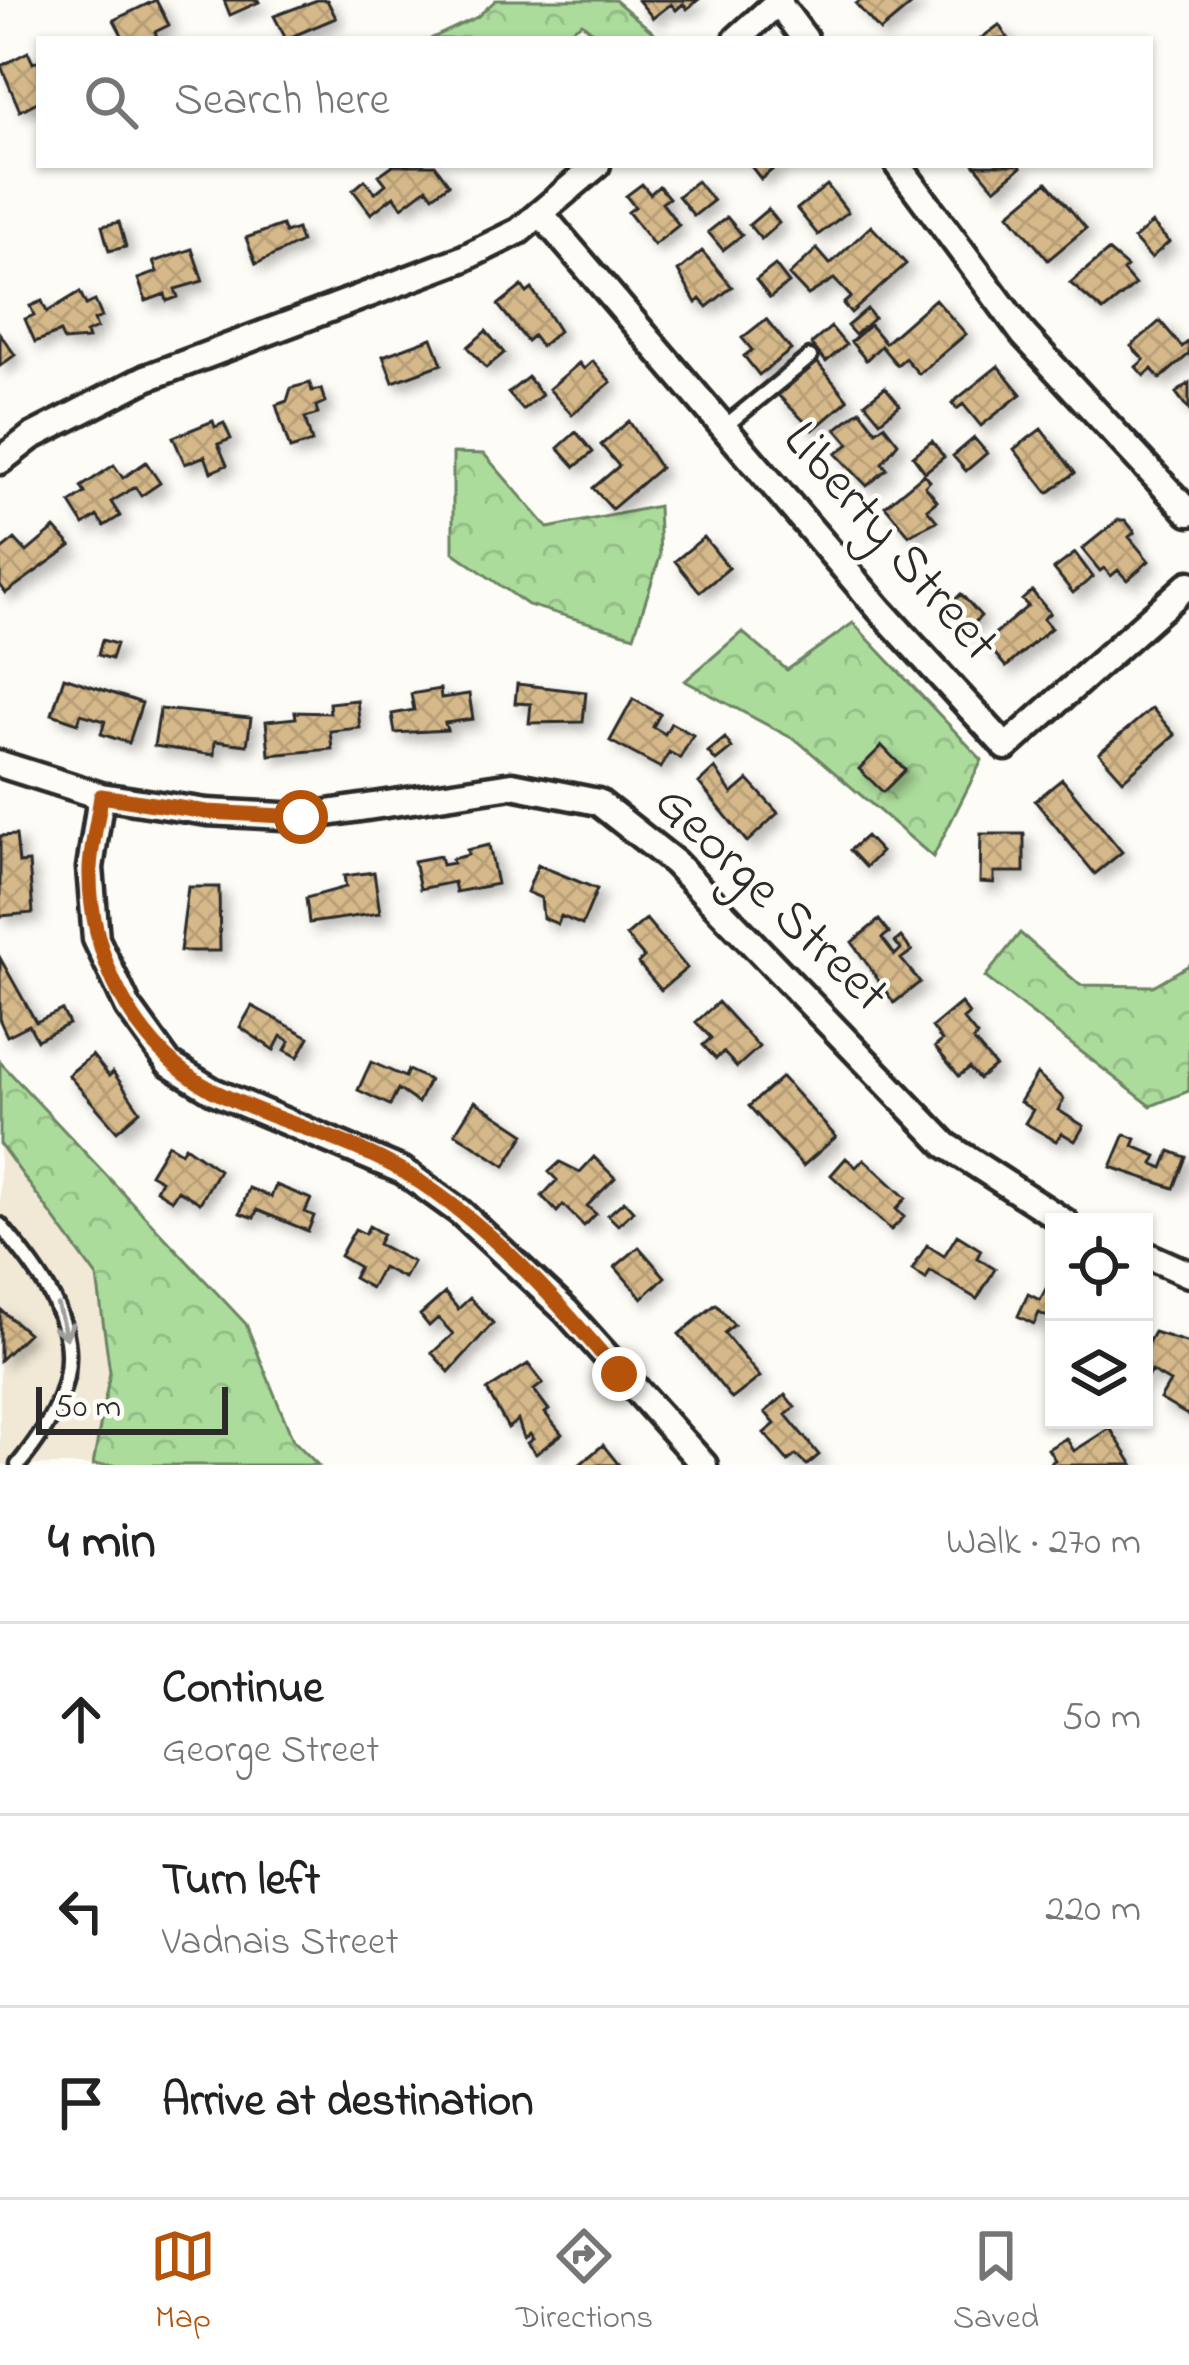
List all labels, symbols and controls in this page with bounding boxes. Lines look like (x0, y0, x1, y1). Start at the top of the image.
search box (36, 36, 1153, 168)
icon: search (78, 69, 144, 135)
text: Search here (174, 69, 390, 135)
street label: Liberty Street (762, 405, 1016, 681)
street label: George Street (634, 767, 905, 1033)
route start (274, 790, 328, 844)
map controls (1045, 1213, 1153, 1429)
button: locate (1045, 1213, 1153, 1321)
one-way arrow (53, 1302, 75, 1340)
button: layers (1045, 1321, 1153, 1429)
route end (592, 1347, 646, 1401)
scale bar (36, 1381, 228, 1434)
text: 50 m (54, 1384, 121, 1432)
text: 4 min (48, 1506, 156, 1581)
text: Walk · 270 m (946, 1515, 1141, 1572)
text: Continue (162, 1657, 323, 1723)
icon: ahead (48, 1686, 114, 1752)
text: 50 m (1062, 1690, 1141, 1747)
text: George Street (162, 1723, 379, 1780)
text: Turn left (162, 1849, 320, 1915)
icon: left (48, 1878, 114, 1944)
text: 220 m (1045, 1882, 1141, 1939)
text: Vadnais Street (162, 1915, 399, 1972)
icon: arrive (48, 2070, 114, 2136)
text: Arrive at destination (162, 2070, 533, 2136)
tab: Map (150, 2223, 216, 2343)
tab: Directions (516, 2223, 653, 2343)
tab: Saved (953, 2223, 1039, 2343)

